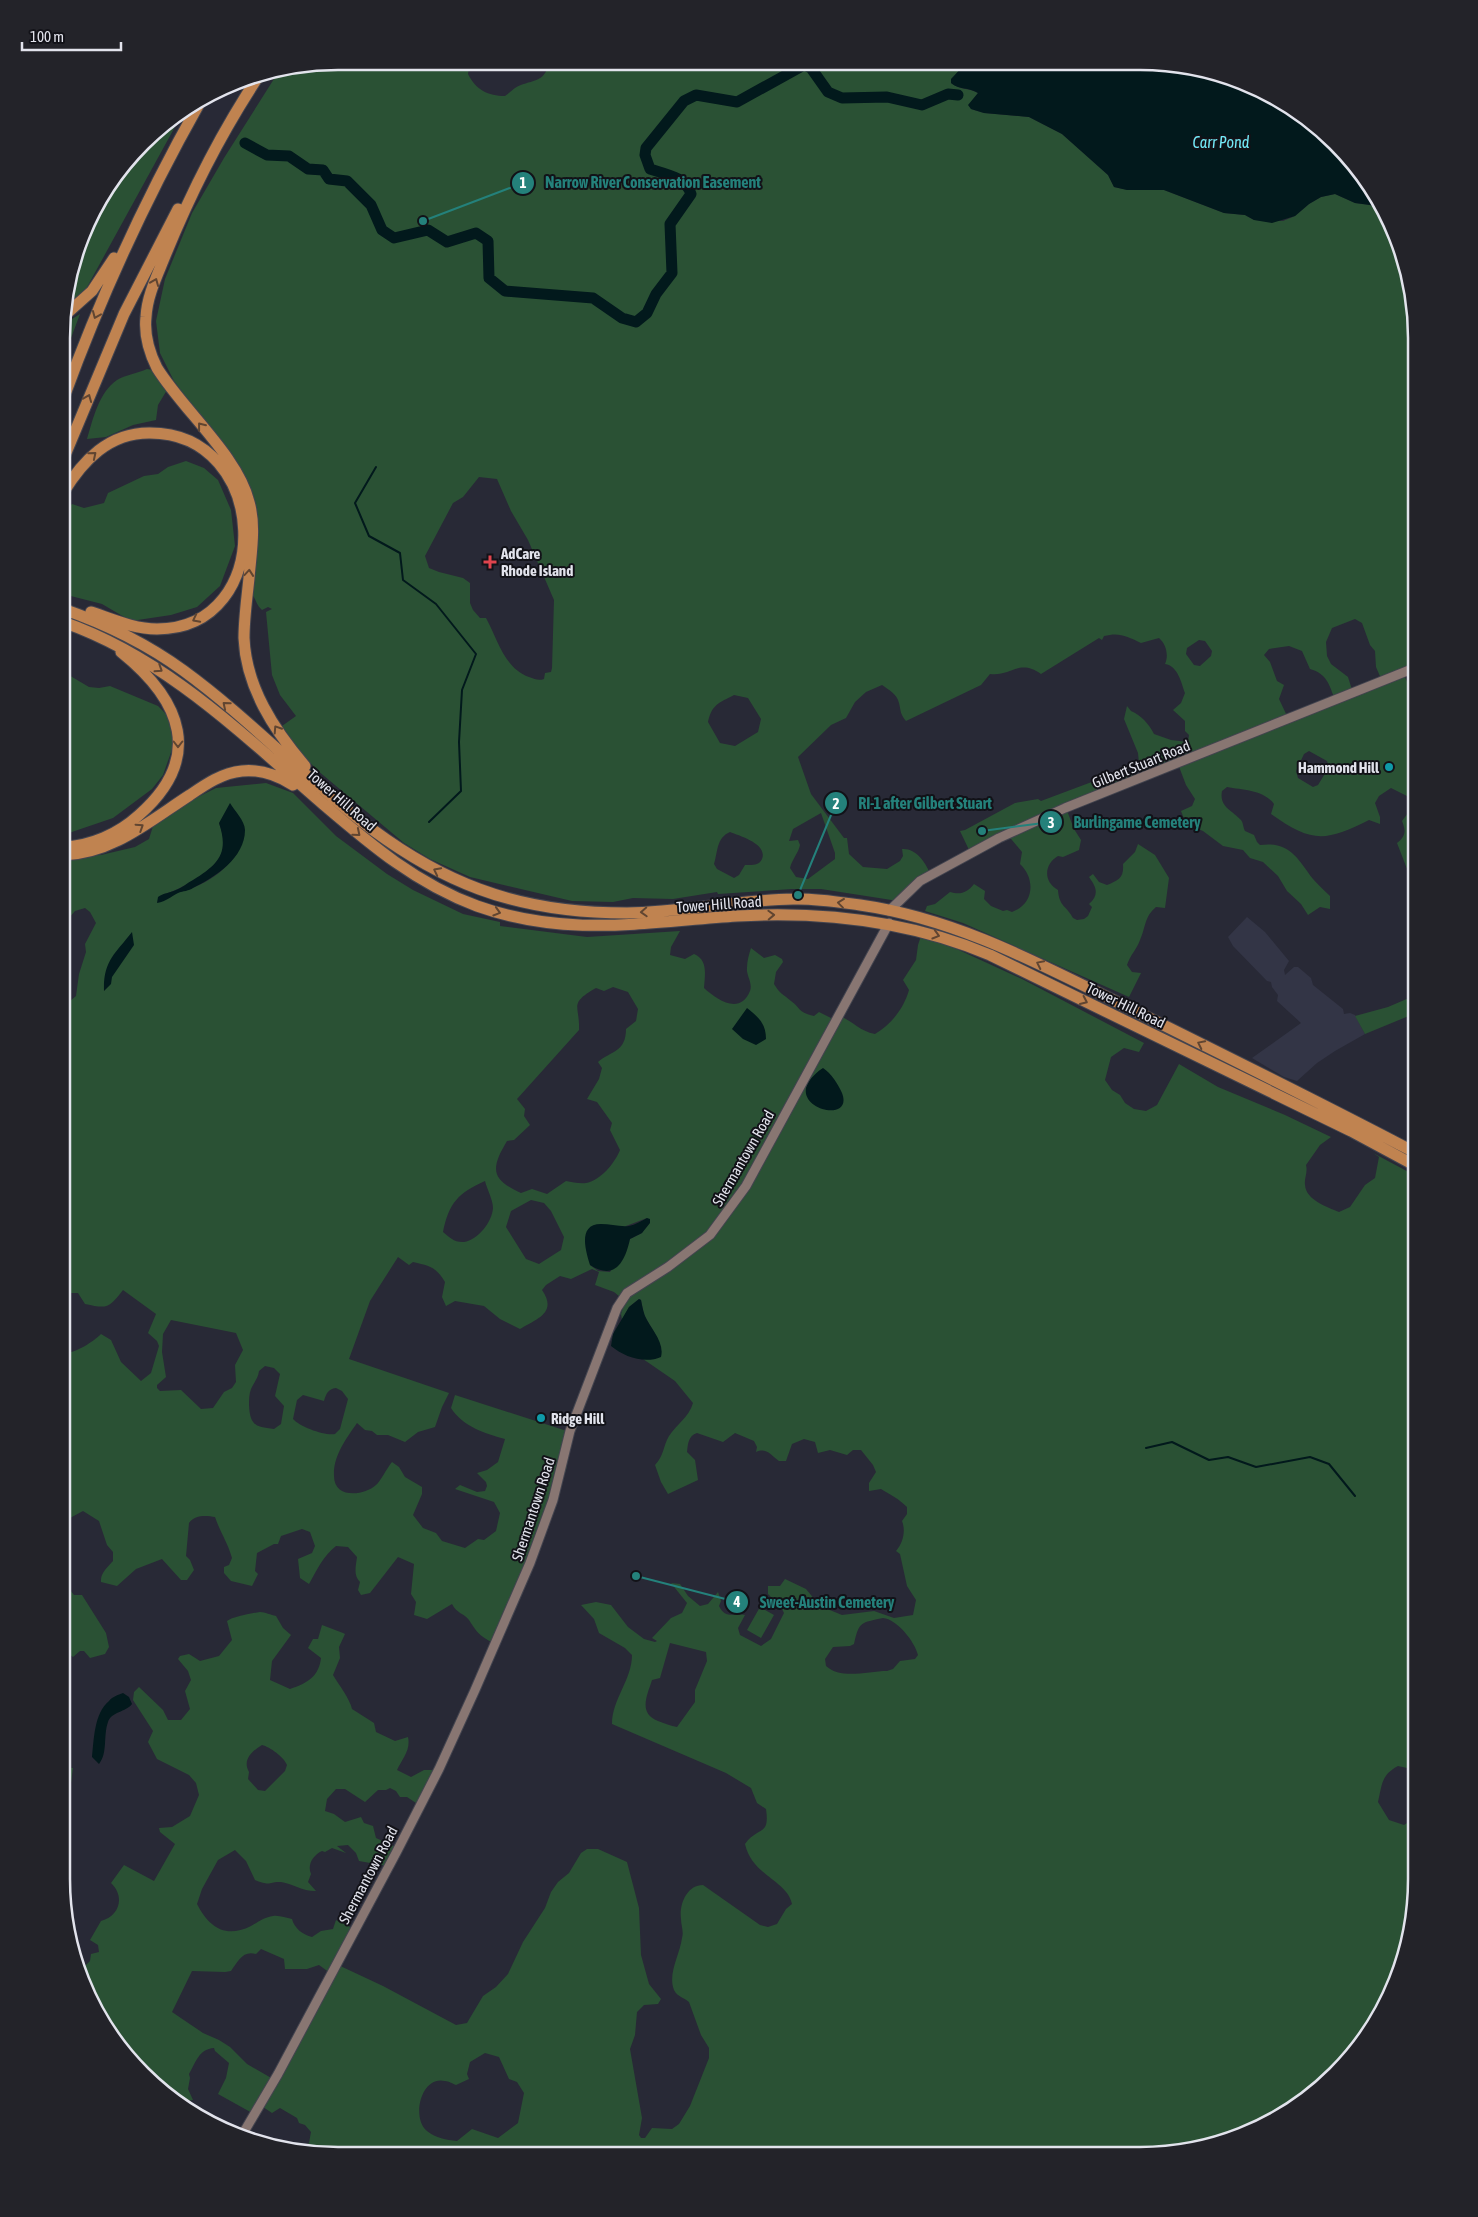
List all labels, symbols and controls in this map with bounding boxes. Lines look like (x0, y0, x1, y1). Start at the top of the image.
scale bar (22, 20, 121, 52)
text: 100 m (30, 28, 64, 45)
water label: Carr Pond (1193, 133, 1250, 151)
callout: Narrow River Conservation Easement (511, 167, 771, 198)
text: Narrow River Conservation Easement (545, 173, 761, 191)
text: 1 (519, 174, 527, 191)
one-way arrow (149, 278, 159, 287)
one-way arrow (92, 310, 102, 319)
one-way arrow (82, 394, 92, 403)
one-way arrow (198, 422, 207, 432)
one-way arrow (88, 451, 97, 460)
place label: AdCare Rhode Island (500, 545, 573, 579)
marker: AdCare Rhode Island (483, 555, 497, 569)
one-way arrow (243, 569, 254, 577)
one-way arrow (192, 613, 201, 623)
one-way arrow (154, 662, 163, 672)
one-way arrow (222, 702, 231, 711)
one-way arrow (274, 725, 283, 734)
street label: Gilbert Stuart Road (1090, 737, 1192, 791)
one-way arrow (173, 740, 183, 748)
place label: Hammond Hill (1298, 759, 1380, 776)
marker: Hammond Hill (1383, 761, 1395, 773)
street label: Tower Hill Road (304, 766, 380, 834)
callout: RI-1 after Gilbert Stuart (823, 788, 1002, 819)
text: RI-1 after Gilbert Stuart (858, 794, 992, 812)
text: 2 (832, 795, 840, 812)
callout: Burlingame Cemetery (1039, 807, 1211, 838)
text: Burlingame Cemetery (1074, 813, 1201, 831)
text: 3 (1047, 814, 1055, 831)
one-way arrow (135, 824, 144, 833)
one-way arrow (351, 828, 360, 837)
one-way arrow (433, 867, 442, 877)
street label: Tower Hill Road (676, 893, 762, 915)
one-way arrow (837, 898, 845, 909)
one-way arrow (640, 906, 648, 917)
one-way arrow (492, 907, 501, 917)
one-way arrow (768, 910, 776, 920)
one-way arrow (931, 930, 940, 940)
one-way arrow (1036, 960, 1045, 970)
street label: Tower Hill Road (1084, 979, 1168, 1031)
one-way arrow (1079, 995, 1088, 1006)
one-way arrow (1197, 1040, 1206, 1050)
street label: Shermantown Road (709, 1107, 777, 1209)
place label: Ridge Hill (551, 1410, 605, 1427)
marker: Ridge Hill (535, 1412, 547, 1424)
street label: Shermantown Road (508, 1455, 558, 1563)
callout: Sweet-Austin Cemetery (724, 1587, 904, 1618)
text: 4 (732, 1593, 741, 1610)
text: Sweet-Austin Cemetery (760, 1593, 895, 1611)
street label: Shermantown Road (335, 1823, 401, 1927)

